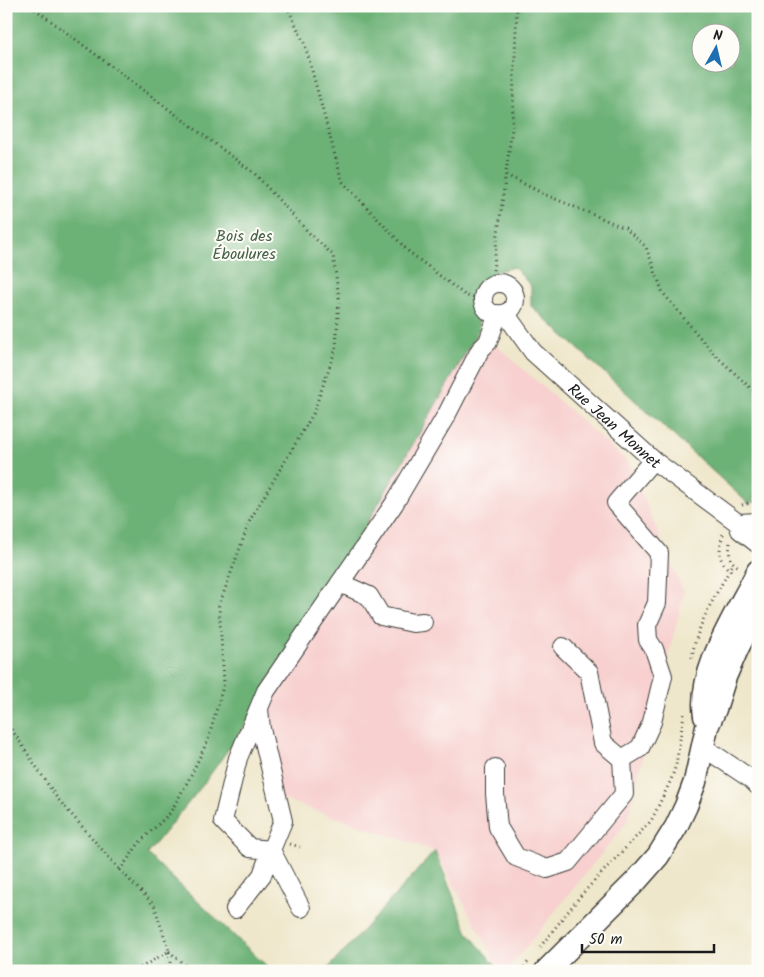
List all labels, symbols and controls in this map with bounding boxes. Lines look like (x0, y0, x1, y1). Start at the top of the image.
north arrow (692, 22, 742, 72)
text: N (712, 25, 724, 48)
park label: Bois des Éboulures (212, 224, 276, 267)
street label: Rue Jean Monnet (561, 378, 666, 476)
scale bar (582, 922, 714, 954)
text: 50 m (589, 928, 623, 952)

